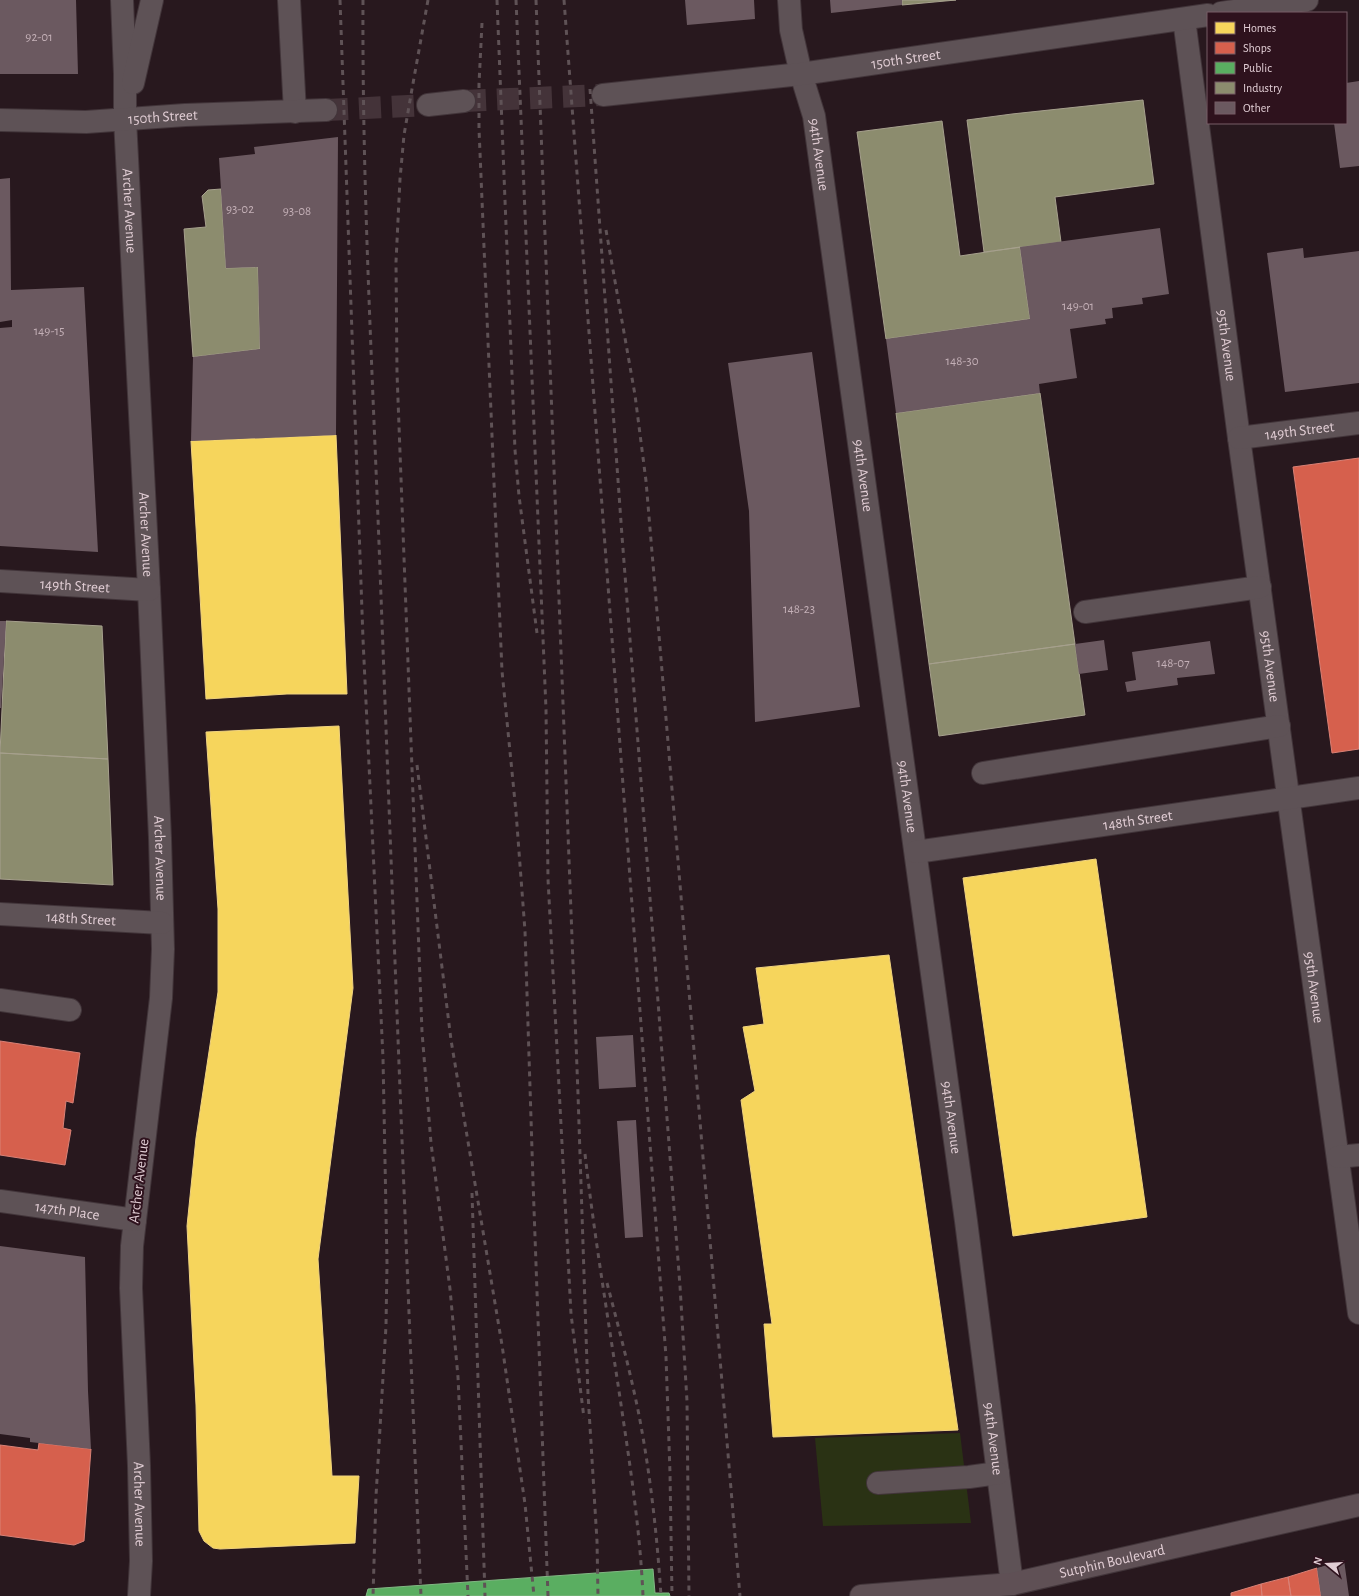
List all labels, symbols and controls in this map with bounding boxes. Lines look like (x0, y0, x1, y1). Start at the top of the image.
legend (1207, 12, 1347, 124)
text: Homes (1243, 22, 1276, 34)
house number: 92-01 (25, 31, 53, 44)
text: Shops (1243, 42, 1271, 54)
street label: 150th Street (870, 46, 942, 71)
text: Public (1243, 62, 1272, 74)
text: Industry (1243, 82, 1282, 95)
text: Other (1243, 102, 1270, 114)
street label: 150th Street (127, 107, 198, 127)
street label: 94th Avenue (807, 117, 832, 192)
street label: Archer Avenue (120, 168, 139, 254)
house number: 93-02 (226, 203, 254, 216)
house number: 93-08 (283, 205, 311, 218)
house number: 149-01 (1062, 300, 1094, 313)
street label: 95th Avenue (1215, 308, 1239, 382)
house number: 149-15 (34, 325, 64, 338)
house number: 148-30 (945, 355, 979, 368)
street label: 149th Street (1264, 419, 1335, 442)
street label: 94th Avenue (851, 438, 876, 513)
street label: Archer Avenue (137, 492, 156, 577)
street label: 149th Street (40, 576, 110, 595)
house number: 148-23 (783, 603, 815, 616)
street label: 95th Avenue (1258, 629, 1283, 703)
house number: 148-07 (1156, 657, 1190, 670)
street label: 94th Avenue (895, 759, 920, 834)
street label: 148th Street (1102, 808, 1174, 832)
street label: Archer Avenue (152, 815, 169, 901)
street label: 148th Street (46, 909, 116, 928)
street label: 95th Avenue (1302, 950, 1327, 1024)
street label: 94th Avenue (939, 1080, 964, 1155)
street label: Archer Avenue (126, 1138, 152, 1224)
street label: 147th Place (34, 1199, 101, 1222)
street label: 94th Avenue (982, 1401, 1006, 1476)
street label: Archer Avenue (131, 1461, 148, 1547)
street label: Sutphin Boulevard (1058, 1542, 1166, 1581)
north arrow (1307, 1544, 1347, 1584)
text: N (1312, 1556, 1324, 1566)

